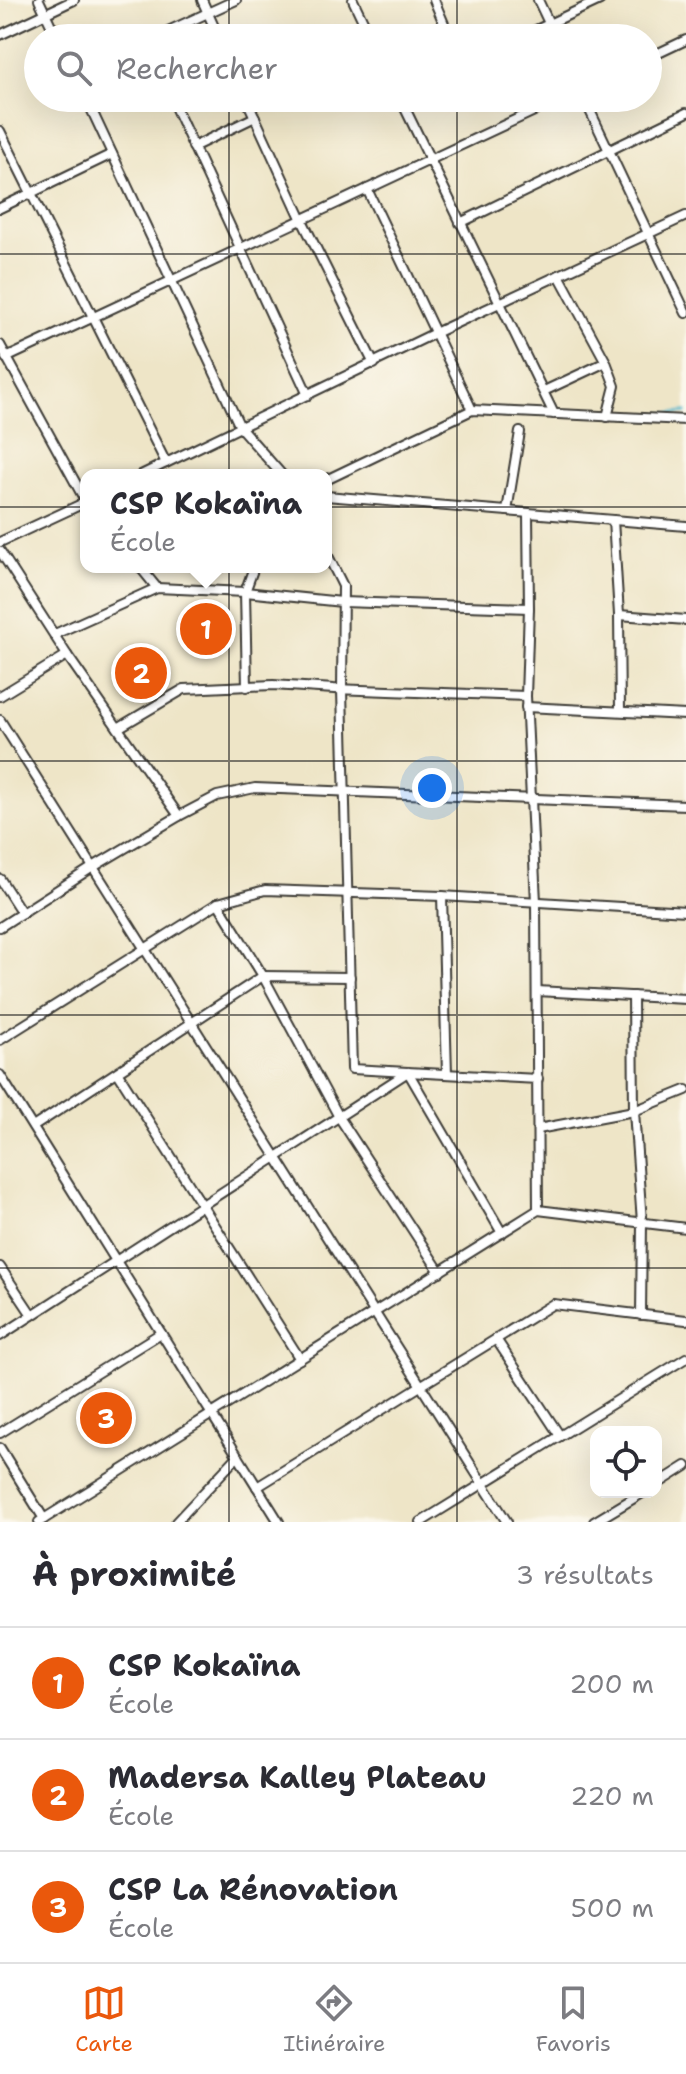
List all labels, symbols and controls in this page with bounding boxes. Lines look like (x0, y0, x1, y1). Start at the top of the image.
search box (24, 24, 662, 112)
icon: search (52, 46, 96, 90)
text: Rechercher (116, 48, 278, 89)
popup (80, 469, 332, 573)
text: CSP Kokaïna (110, 483, 302, 524)
text: École (110, 524, 176, 559)
pin: 1 (180, 599, 232, 659)
pin: 2 (115, 643, 167, 703)
your location (412, 768, 452, 808)
pin: 3 (80, 1388, 132, 1448)
map controls (590, 1426, 662, 1498)
button: locate (590, 1426, 662, 1498)
text: À proximité (32, 1551, 236, 1597)
text: 3 résultats (516, 1557, 654, 1592)
text: CSP Kokaïna (108, 1645, 300, 1686)
text: 1 (52, 1666, 64, 1701)
text: 200 m (569, 1666, 654, 1701)
text: École (108, 1686, 174, 1721)
text: Madersa Kalley Plateau (108, 1757, 487, 1798)
text: 2 (49, 1778, 67, 1813)
text: 220 m (570, 1778, 654, 1813)
text: École (108, 1798, 174, 1833)
text: CSP La Rénovation (108, 1869, 398, 1910)
text: 3 (49, 1890, 67, 1925)
text: 500 m (571, 1890, 654, 1925)
text: École (108, 1910, 174, 1945)
tab: Carte (75, 1981, 133, 2058)
tab: Itinéraire (283, 1981, 385, 2058)
tab: Favoris (536, 1981, 611, 2058)

